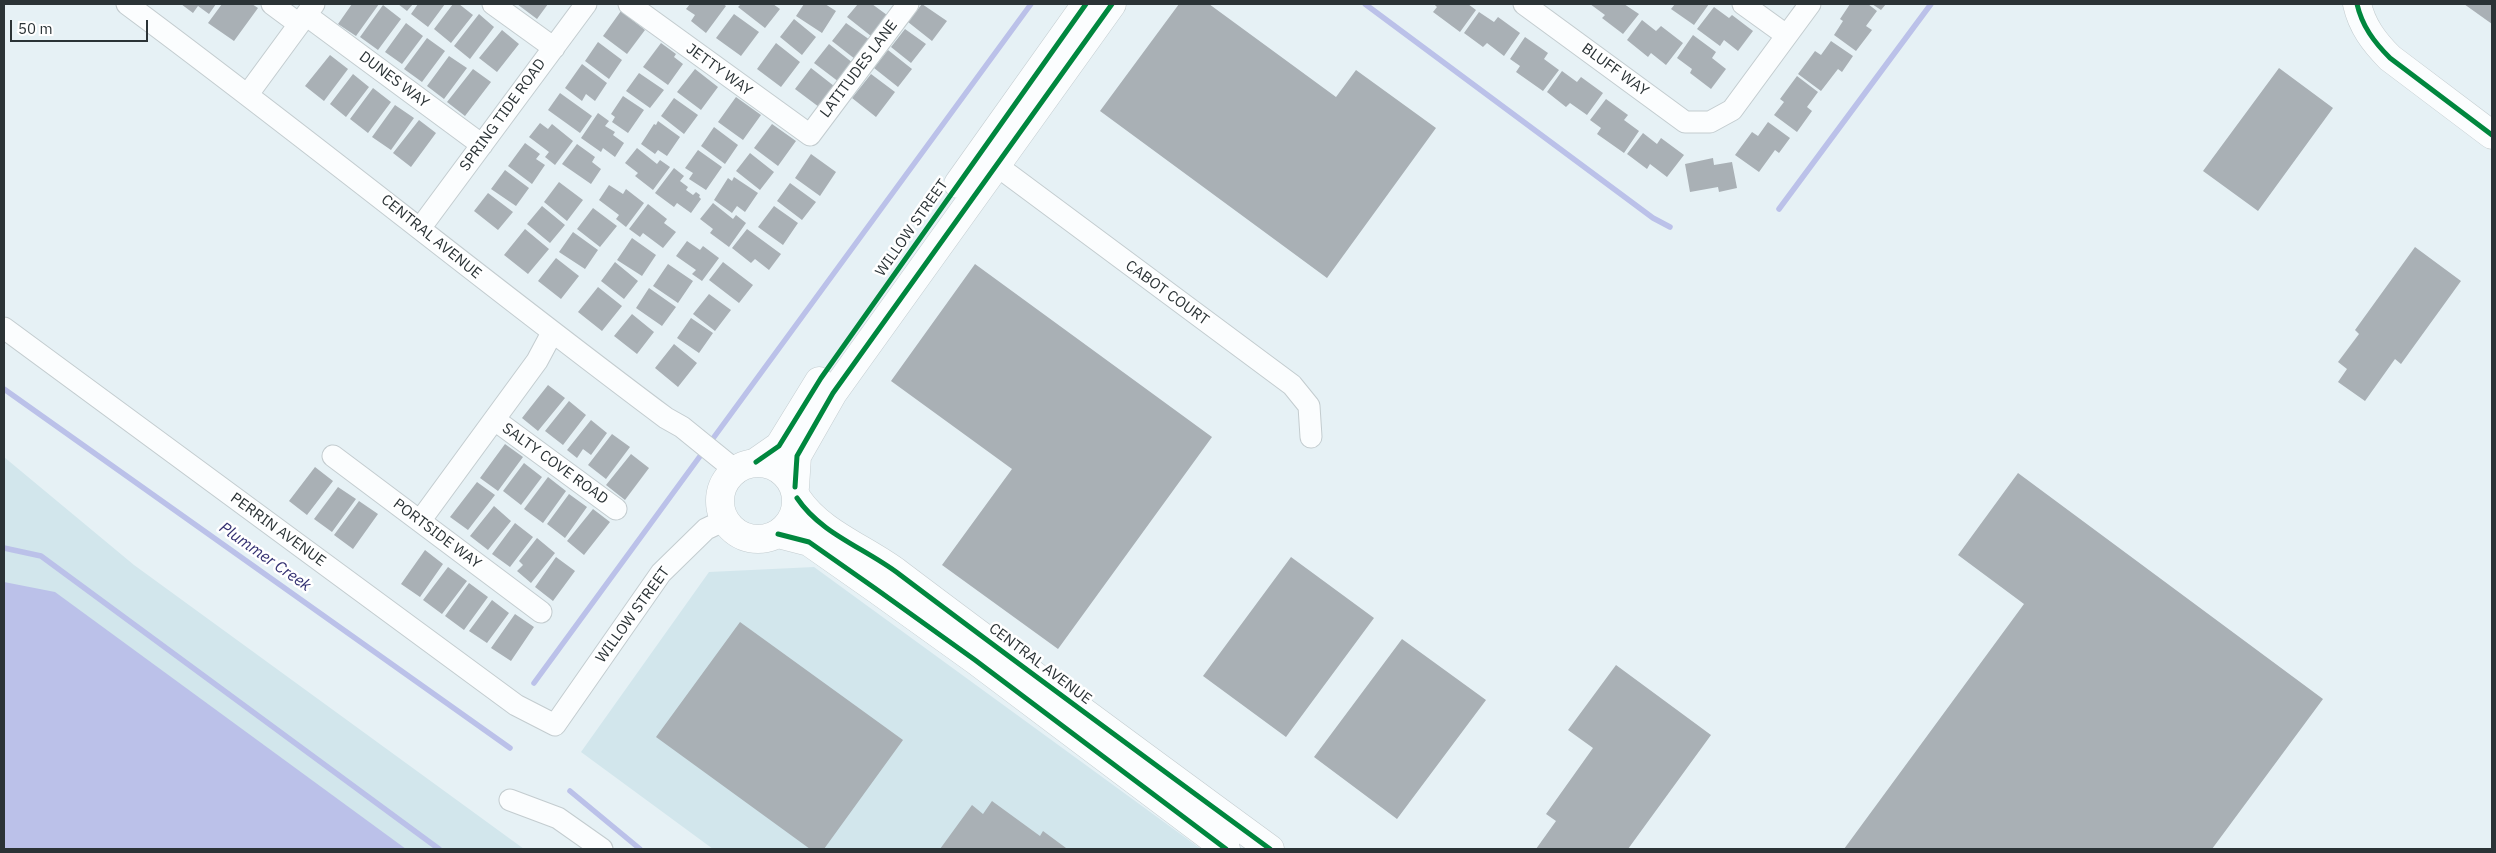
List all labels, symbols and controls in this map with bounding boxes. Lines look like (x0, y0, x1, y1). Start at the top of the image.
scale bar (12, 10, 150, 42)
street label: LATITUDES LANE (816, 17, 902, 121)
text: 50 m (18, 19, 53, 38)
street label: JETTY WAY (682, 40, 756, 100)
street label: BLUFF WAY (1578, 40, 1652, 100)
street label: DUNES WAY (356, 48, 432, 112)
street label: SPRING TIDE ROAD (456, 55, 550, 175)
street label: WILLOW STREET (872, 176, 952, 280)
street label: CENTRAL AVENUE (377, 191, 485, 283)
street label: CABOT COURT (1122, 257, 1212, 329)
street label: SALTY COVE ROAD (499, 420, 611, 508)
street label: PERRIN AVENUE (227, 489, 329, 571)
street label: PORTSIDE WAY (389, 495, 485, 573)
water label: Plummer Creek (215, 518, 315, 596)
street label: WILLOW STREET (592, 563, 674, 667)
street label: CENTRAL AVENUE (985, 620, 1095, 708)

